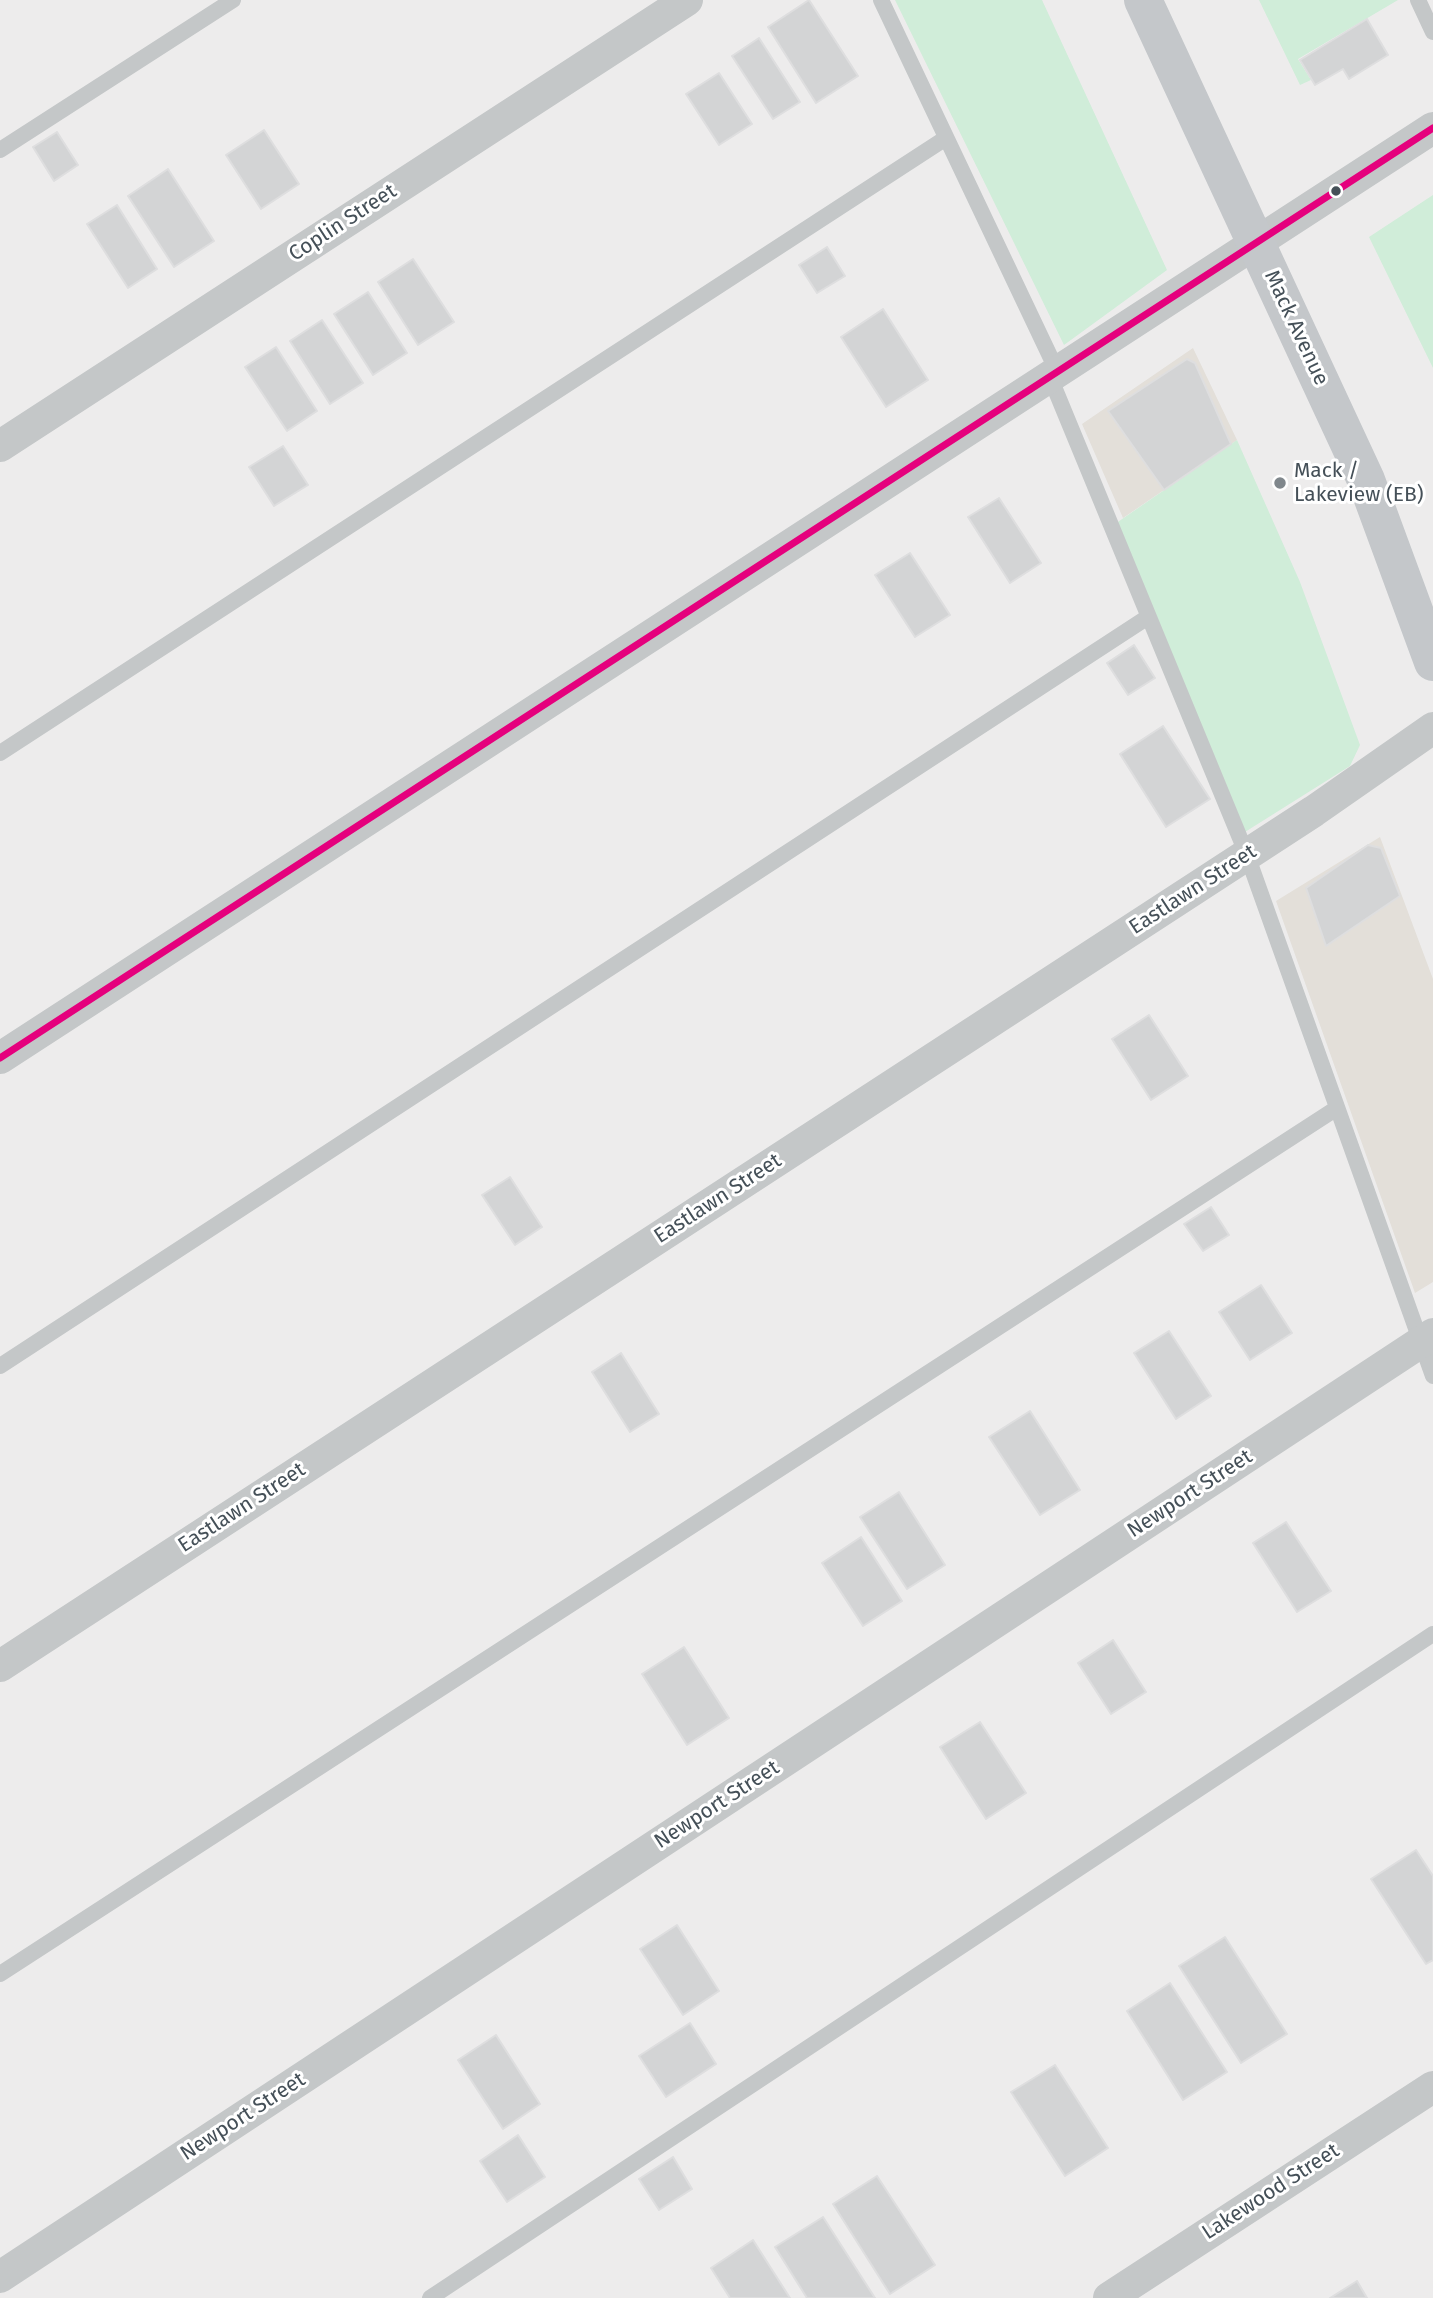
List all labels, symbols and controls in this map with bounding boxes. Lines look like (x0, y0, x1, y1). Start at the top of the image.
street label: Coplin Street (285, 179, 401, 267)
unlabelled marker (1329, 184, 1343, 198)
street label: Mack Avenue (1258, 267, 1334, 389)
place label: Mack / Lakeview (EB) (1294, 458, 1424, 508)
marker: Mack / Lakeview (EB) (1272, 475, 1288, 491)
street label: Eastlawn Street (1125, 839, 1261, 941)
street label: Eastlawn Street (650, 1148, 786, 1250)
street label: Newport Street (1123, 1444, 1257, 1544)
street label: Eastlawn Street (174, 1457, 310, 1559)
street label: Newport Street (650, 1755, 784, 1855)
street label: Newport Street (176, 2067, 310, 2167)
street label: Lakewood Street (1198, 2138, 1344, 2246)

